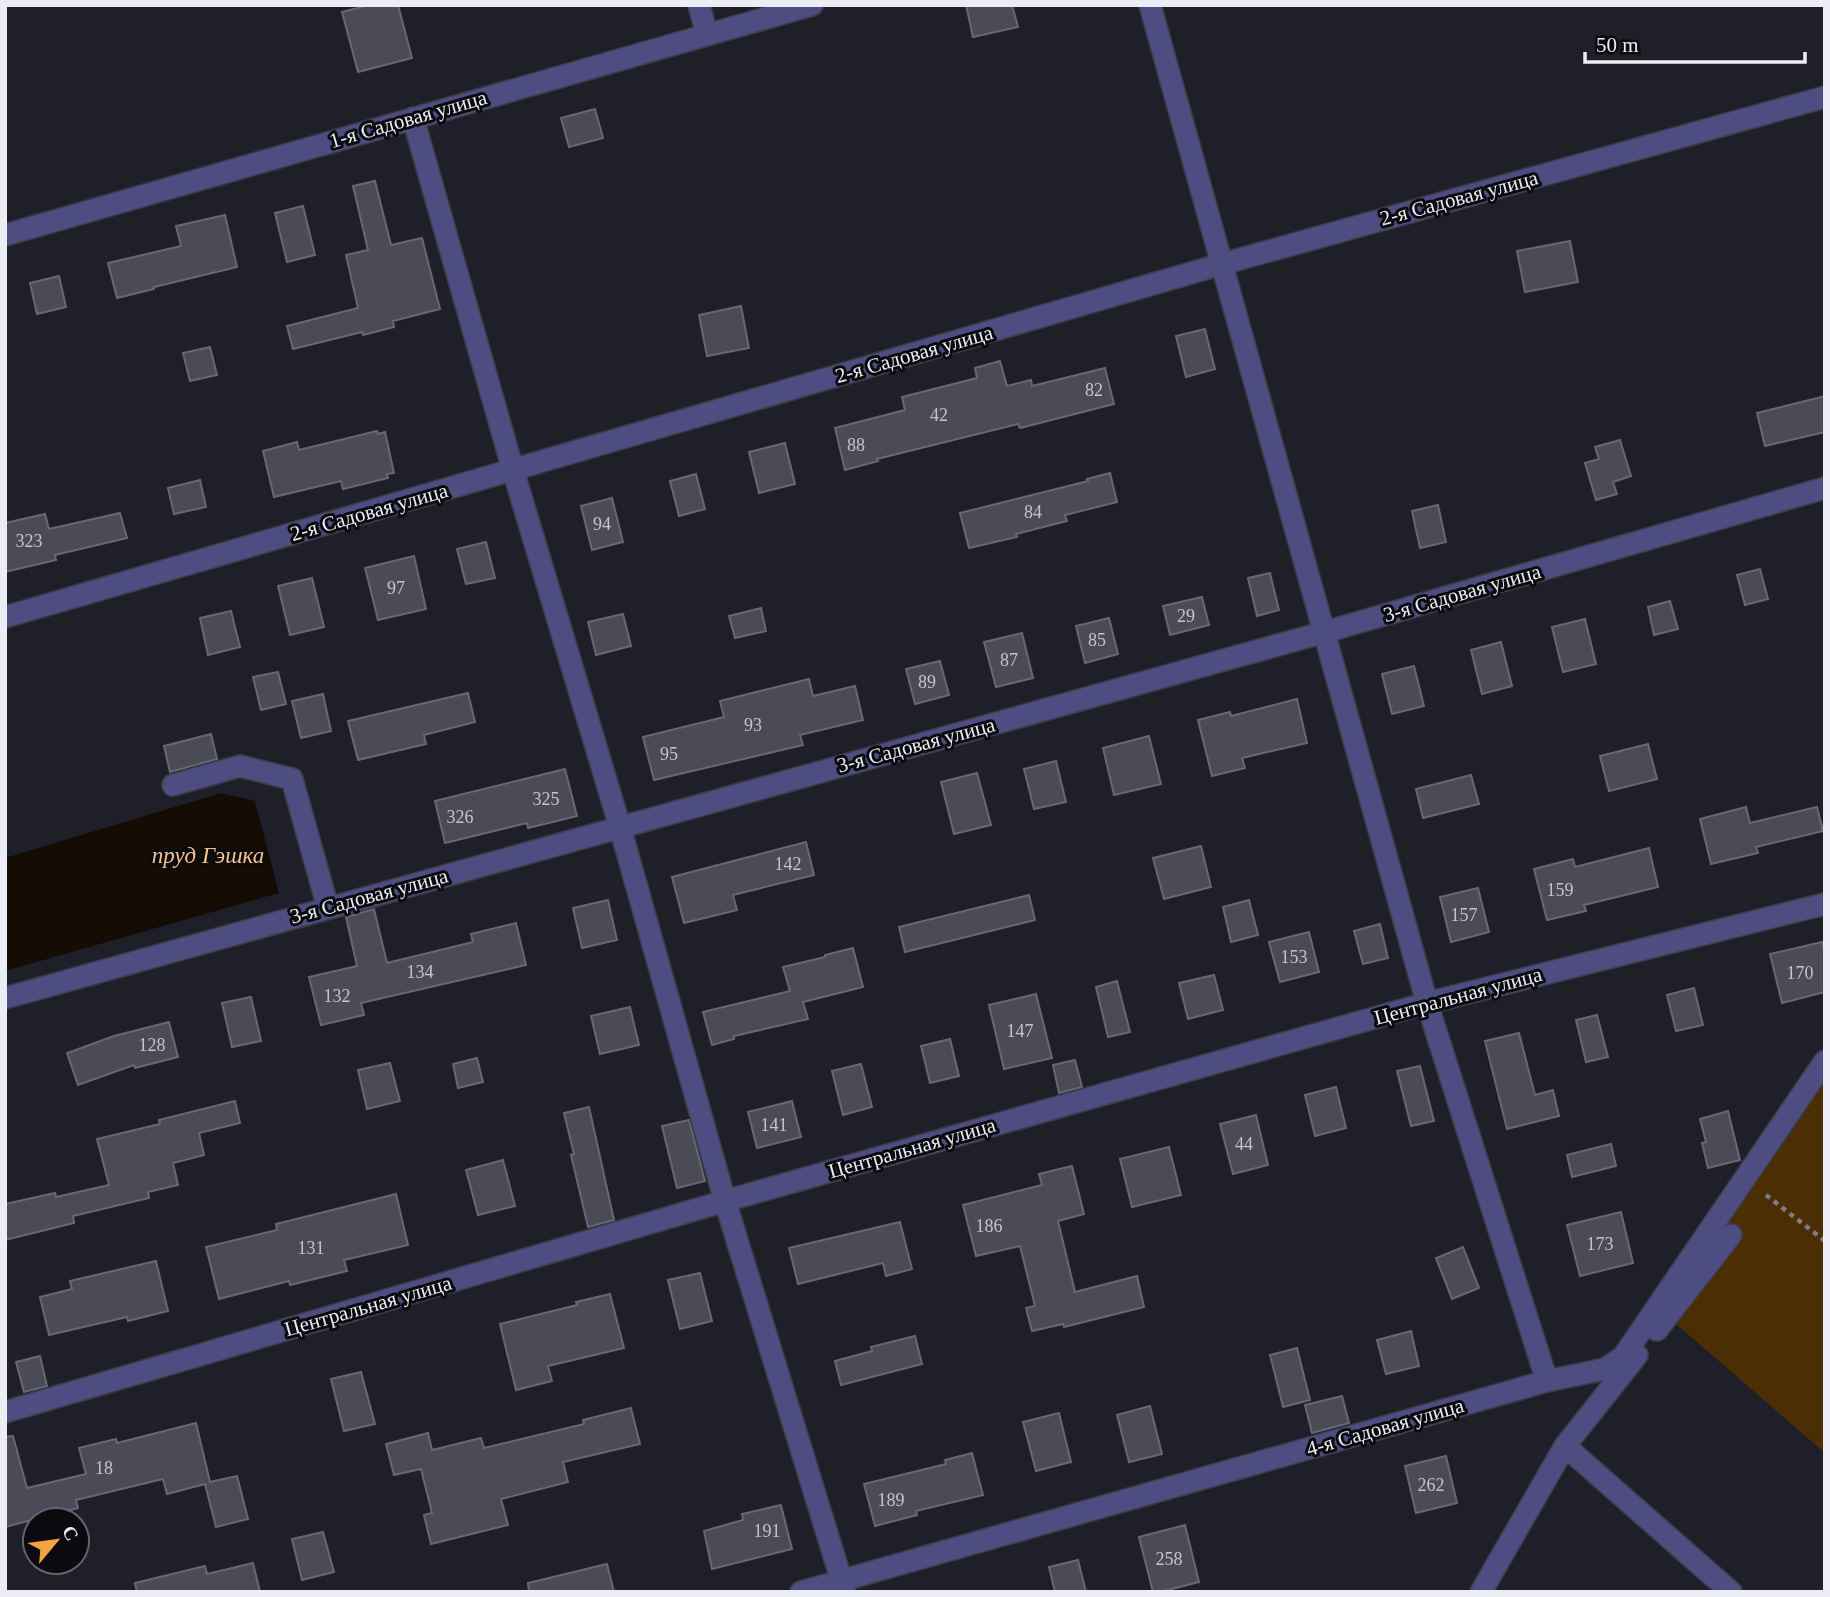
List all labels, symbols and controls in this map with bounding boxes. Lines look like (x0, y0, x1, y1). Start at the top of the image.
scale bar (1585, 21, 1806, 65)
text: 50 m (1596, 33, 1639, 57)
street label: 1-я Садовая улица (327, 85, 490, 153)
street label: 2-я Садовая улица (1377, 165, 1541, 231)
street label: 2-я Садовая улица (833, 320, 996, 388)
house number: 82 (1085, 380, 1103, 400)
house number: 42 (930, 405, 948, 425)
house number: 88 (847, 435, 865, 455)
street label: 2-я Садовая улица (288, 478, 451, 546)
house number: 84 (1024, 502, 1042, 522)
house number: 94 (593, 514, 611, 534)
house number: 323 (16, 531, 43, 551)
street label: 3-я Садовая улица (1381, 559, 1544, 627)
house number: 97 (387, 578, 405, 598)
house number: 29 (1177, 606, 1195, 626)
house number: 85 (1088, 630, 1106, 650)
house number: 87 (1000, 650, 1018, 670)
house number: 89 (918, 672, 936, 692)
street label: 3-я Садовая улица (834, 712, 998, 778)
house number: 93 (744, 715, 762, 735)
house number: 95 (660, 744, 678, 764)
house number: 325 (533, 789, 560, 809)
house number: 326 (447, 807, 474, 827)
water label: пруд Гэшка (152, 843, 264, 868)
house number: 142 (775, 854, 802, 874)
street label: 3-я Садовая улица (287, 863, 451, 929)
house number: 159 (1547, 880, 1574, 900)
house number: 157 (1451, 905, 1478, 925)
house number: 153 (1281, 947, 1308, 967)
house number: 134 (407, 962, 434, 982)
street label: Центральная улица (1372, 962, 1545, 1030)
house number: 170 (1787, 963, 1814, 983)
house number: 132 (324, 986, 351, 1006)
house number: 147 (1007, 1021, 1034, 1041)
house number: 128 (139, 1035, 166, 1055)
street label: Центральная улица (826, 1112, 999, 1183)
house number: 141 (761, 1115, 788, 1135)
house number: 44 (1235, 1134, 1253, 1154)
house number: 186 (976, 1216, 1003, 1236)
house number: 173 (1587, 1234, 1614, 1254)
house number: 131 (298, 1238, 325, 1258)
street label: Центральная улица (282, 1270, 455, 1341)
street label: 4-я Садовая улица (1304, 1393, 1467, 1461)
house number: 18 (95, 1458, 113, 1478)
house number: 262 (1418, 1475, 1445, 1495)
house number: 189 (878, 1490, 905, 1510)
north arrow (21, 1506, 91, 1576)
house number: 191 (754, 1521, 781, 1541)
text: С (58, 1522, 83, 1544)
house number: 258 (1156, 1549, 1183, 1569)

